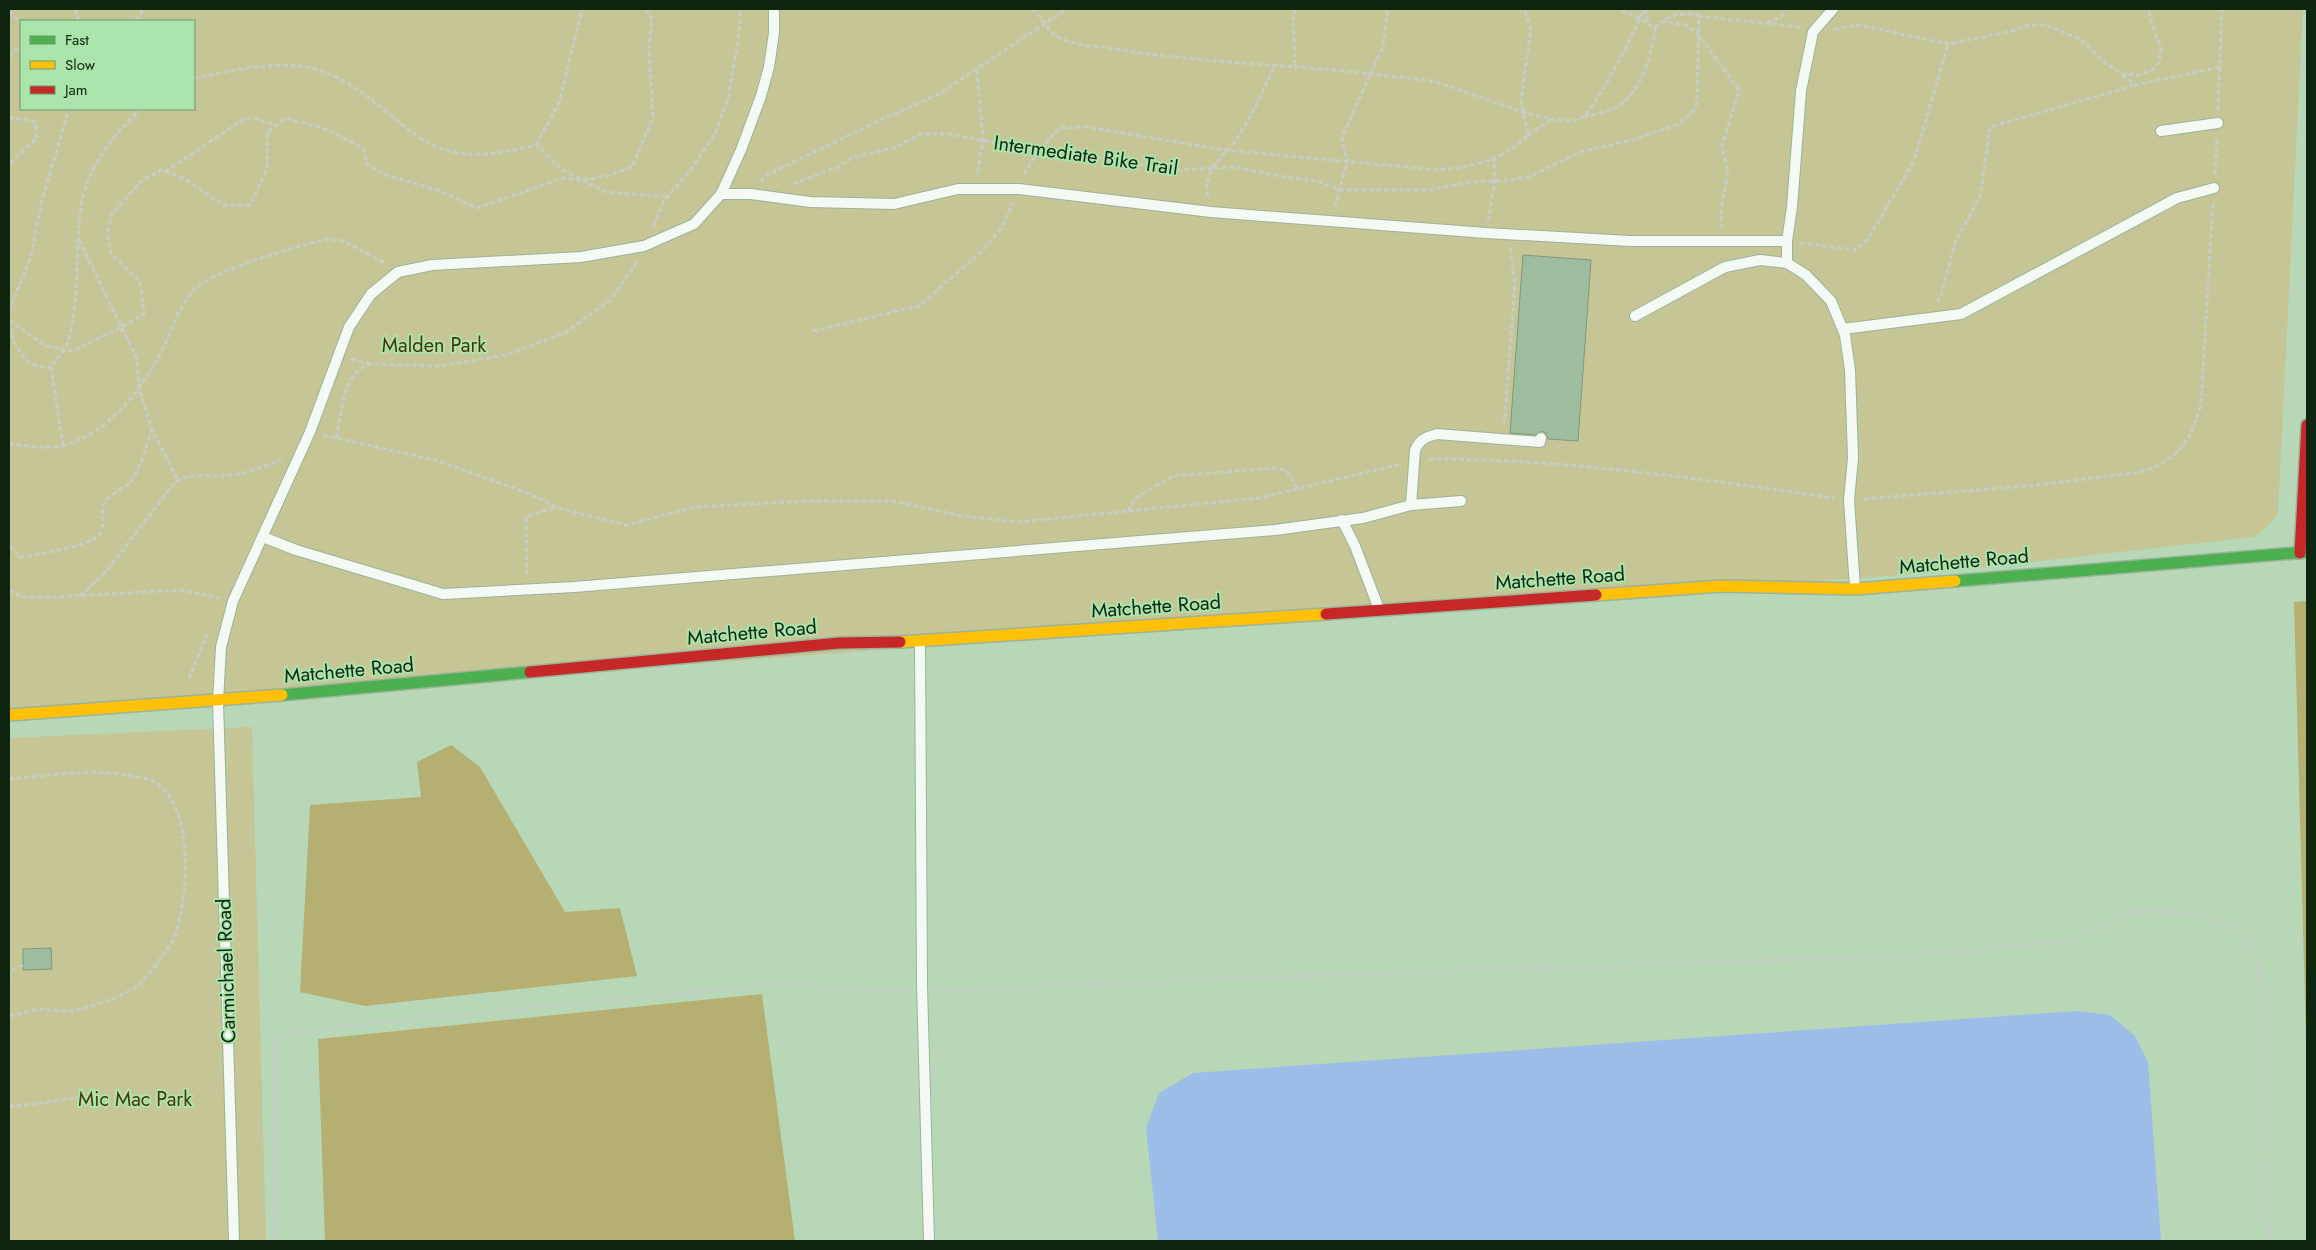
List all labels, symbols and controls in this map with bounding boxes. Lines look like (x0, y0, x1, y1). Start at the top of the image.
legend (20, 20, 195, 110)
text: Fast (65, 29, 89, 51)
text: Slow (65, 54, 96, 76)
text: Jam (63, 79, 88, 101)
street label: Intermediate Bike Trail (992, 128, 1180, 183)
park label: Malden Park (382, 331, 486, 360)
street label: Matchette Road (1898, 541, 2030, 582)
street label: Matchette Road (1494, 559, 1626, 597)
street label: Matchette Road (1090, 587, 1222, 625)
street label: Matchette Road (686, 612, 818, 653)
street label: Matchette Road (283, 650, 415, 691)
street label: Carmichael Road (209, 898, 244, 1044)
park label: Mic Mac Park (78, 1085, 192, 1114)

